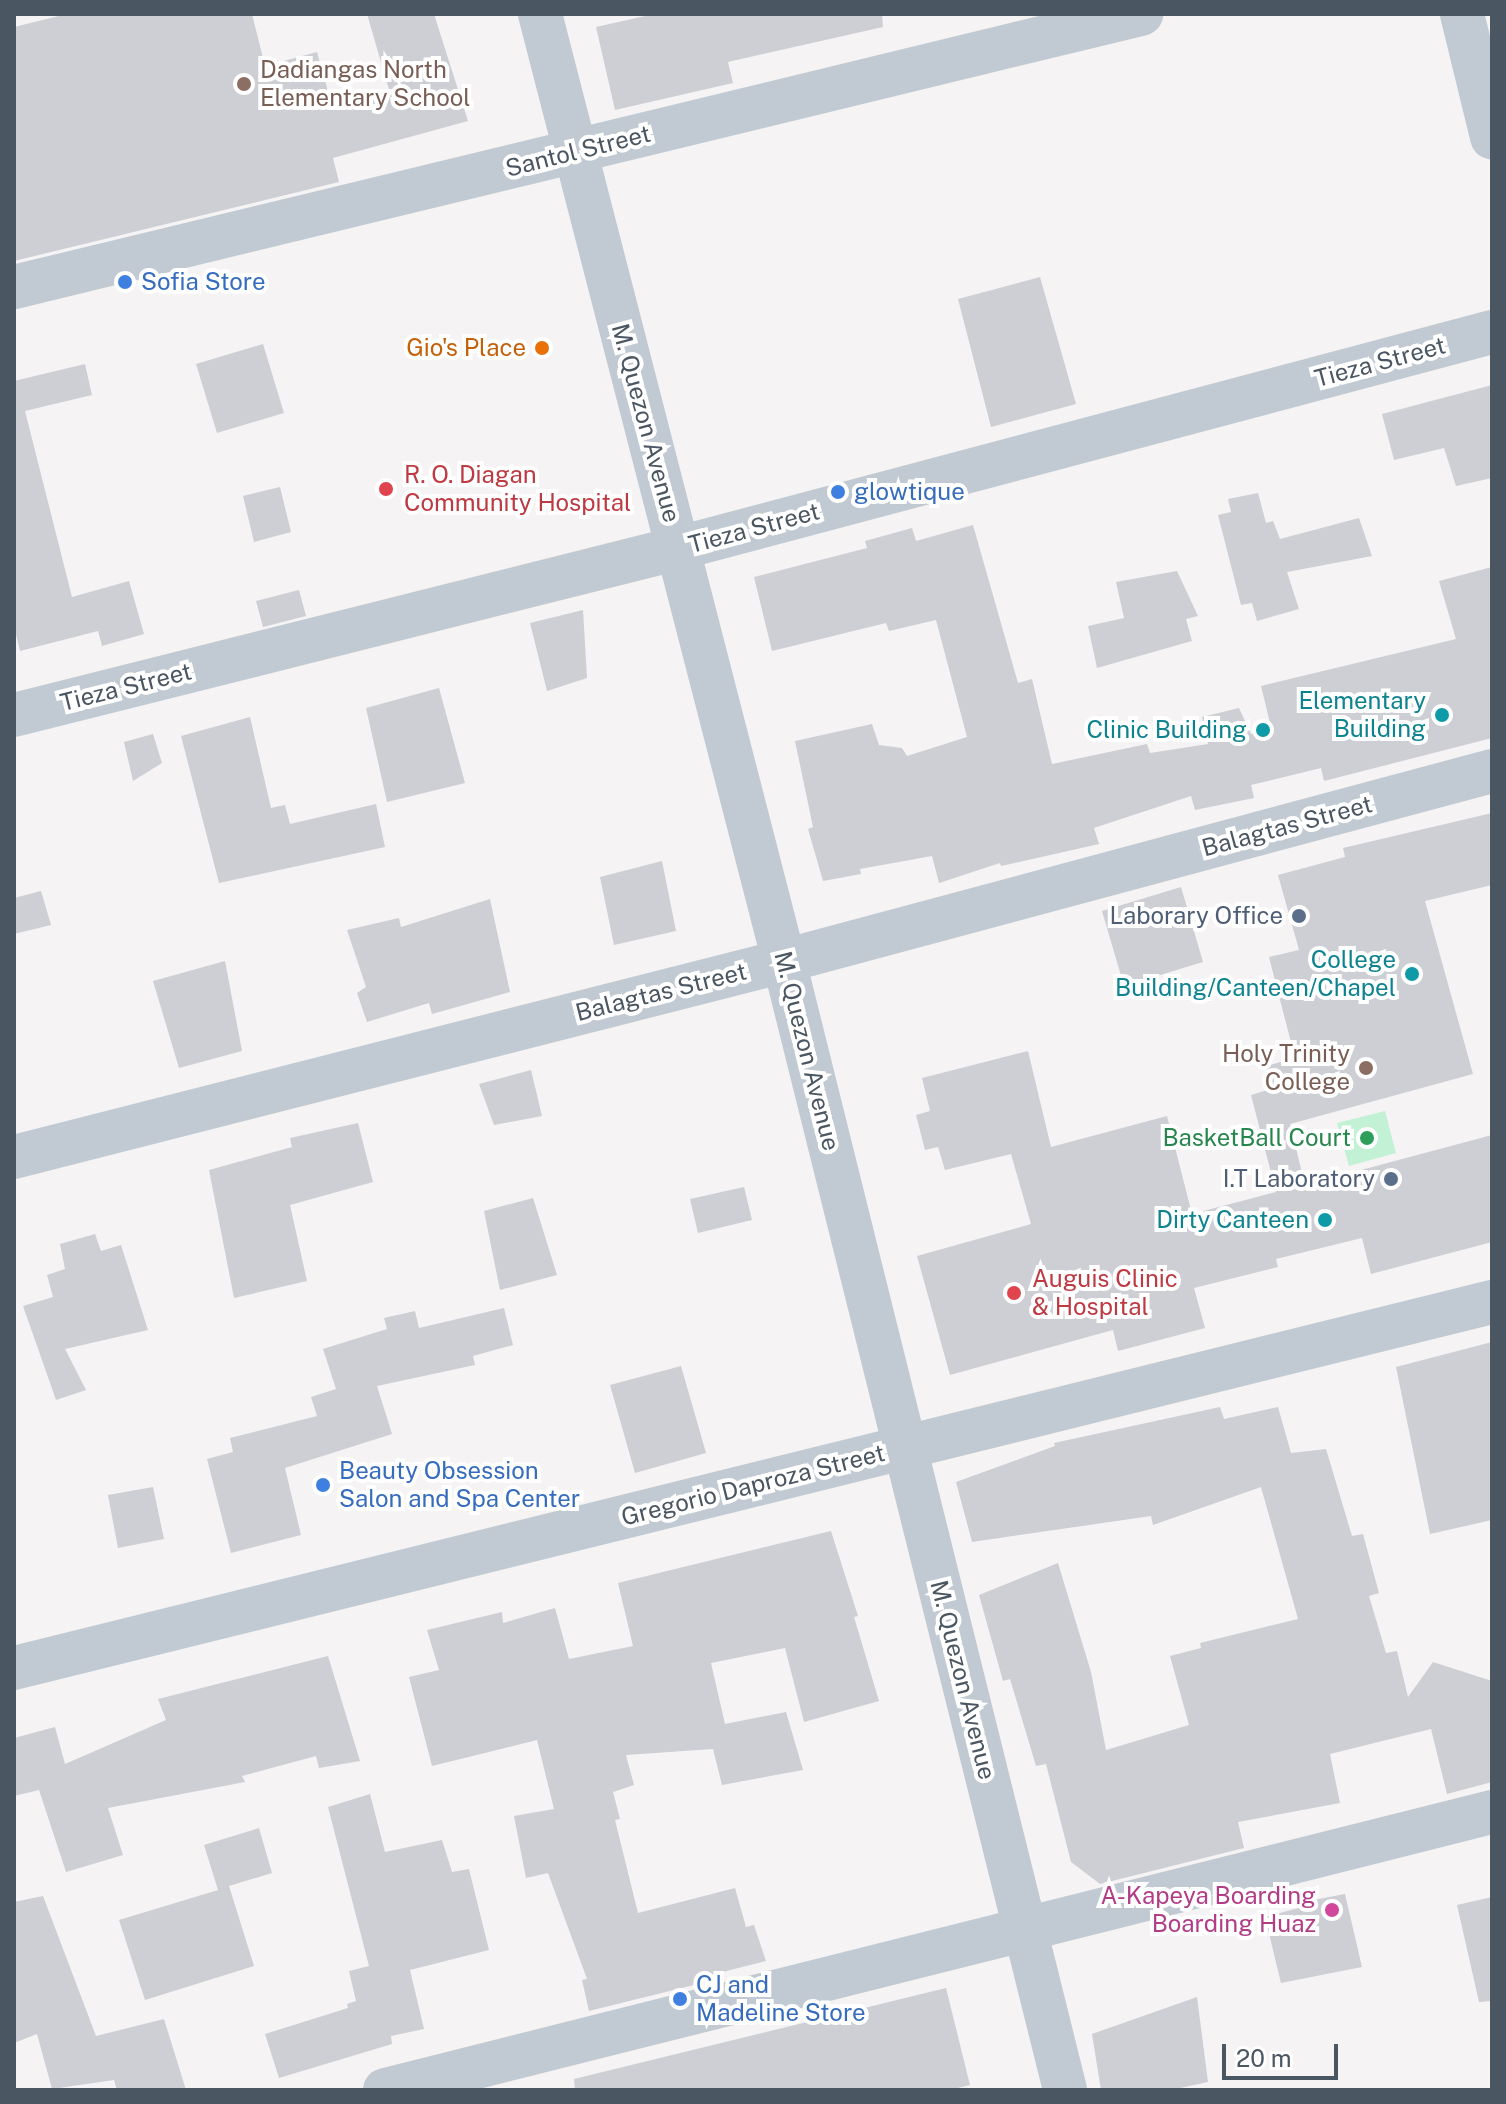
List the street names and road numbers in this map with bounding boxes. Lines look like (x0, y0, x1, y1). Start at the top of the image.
street label: Santol Street (503, 119, 653, 183)
street label: M. Quezon Avenue (606, 320, 686, 526)
street label: Tieza Street (1311, 331, 1449, 393)
street label: Tieza Street (685, 497, 823, 559)
street label: Tieza Street (57, 657, 195, 717)
street label: Balagtas Street (1199, 789, 1375, 863)
street label: M. Quezon Avenue (768, 948, 846, 1154)
street label: Balagtas Street (572, 957, 750, 1027)
street label: Gregorio Daproza Street (618, 1438, 888, 1532)
street label: M. Quezon Avenue (924, 1577, 1002, 1783)

